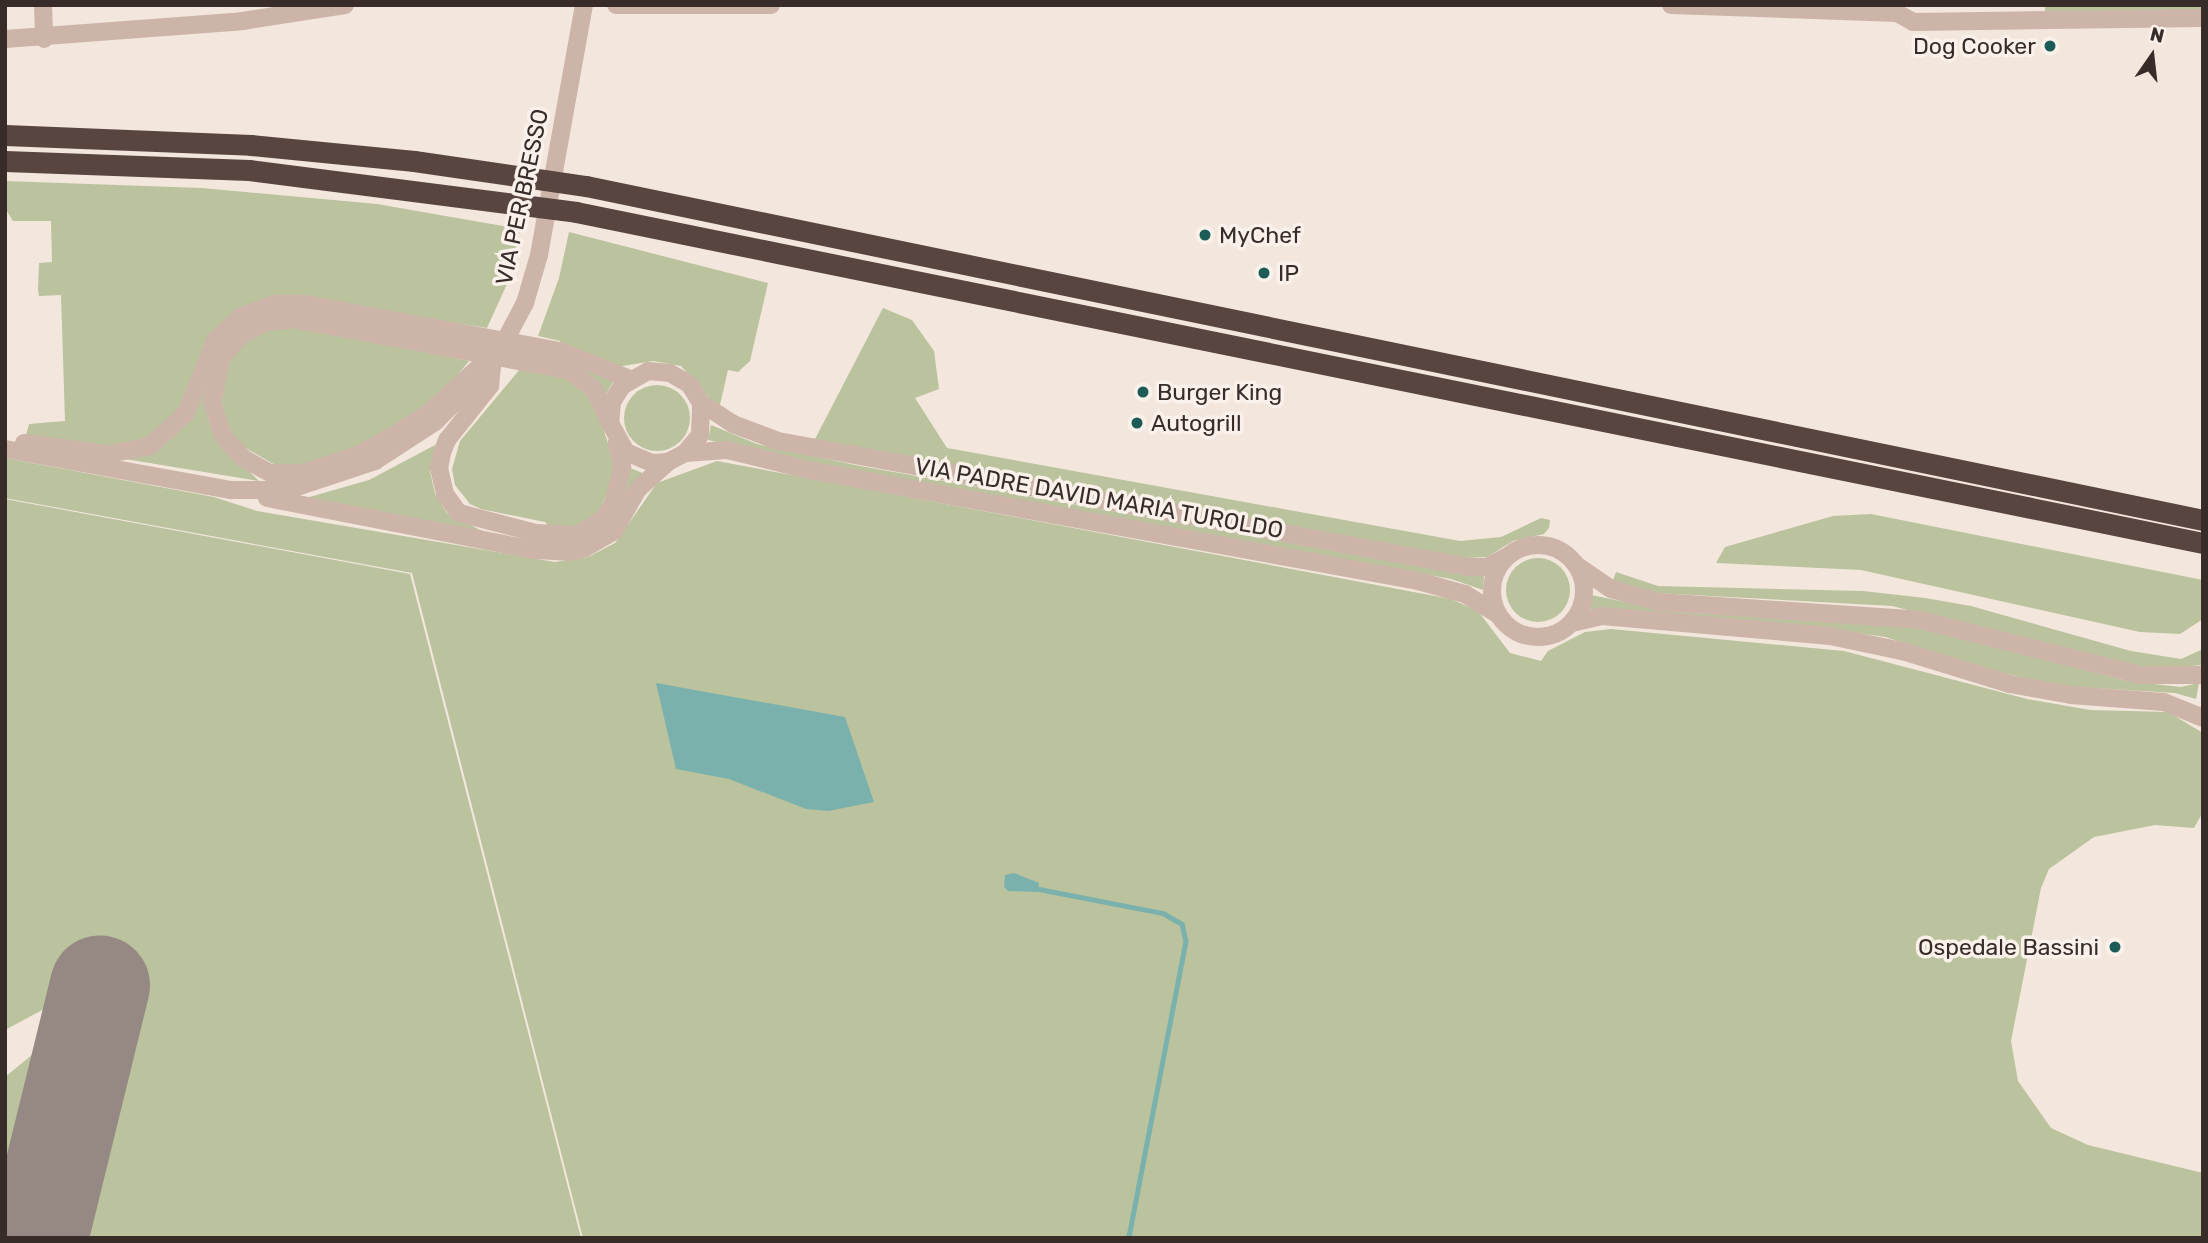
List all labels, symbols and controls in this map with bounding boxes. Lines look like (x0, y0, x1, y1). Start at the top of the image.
north arrow (2117, 21, 2187, 91)
text: N (2148, 22, 2167, 48)
place label: Dog Cooker (1913, 32, 2036, 60)
marker: Dog Cooker (2042, 38, 2058, 54)
street label: VIA PER BRESSO (490, 106, 554, 288)
place label: MyChef (1219, 221, 1301, 249)
marker: MyChef (1197, 227, 1213, 243)
place label: IP (1278, 259, 1299, 287)
marker: IP (1256, 265, 1272, 281)
place label: Burger King (1157, 378, 1283, 406)
marker: Burger King (1135, 384, 1151, 400)
place label: Autogrill (1151, 409, 1242, 437)
marker: Autogrill (1129, 415, 1145, 431)
street label: VIA PADRE DAVID MARIA TUROLDO (912, 452, 1286, 544)
place label: Ospedale Bassini (1918, 933, 2099, 961)
marker: Ospedale Bassini (2105, 937, 2125, 957)

